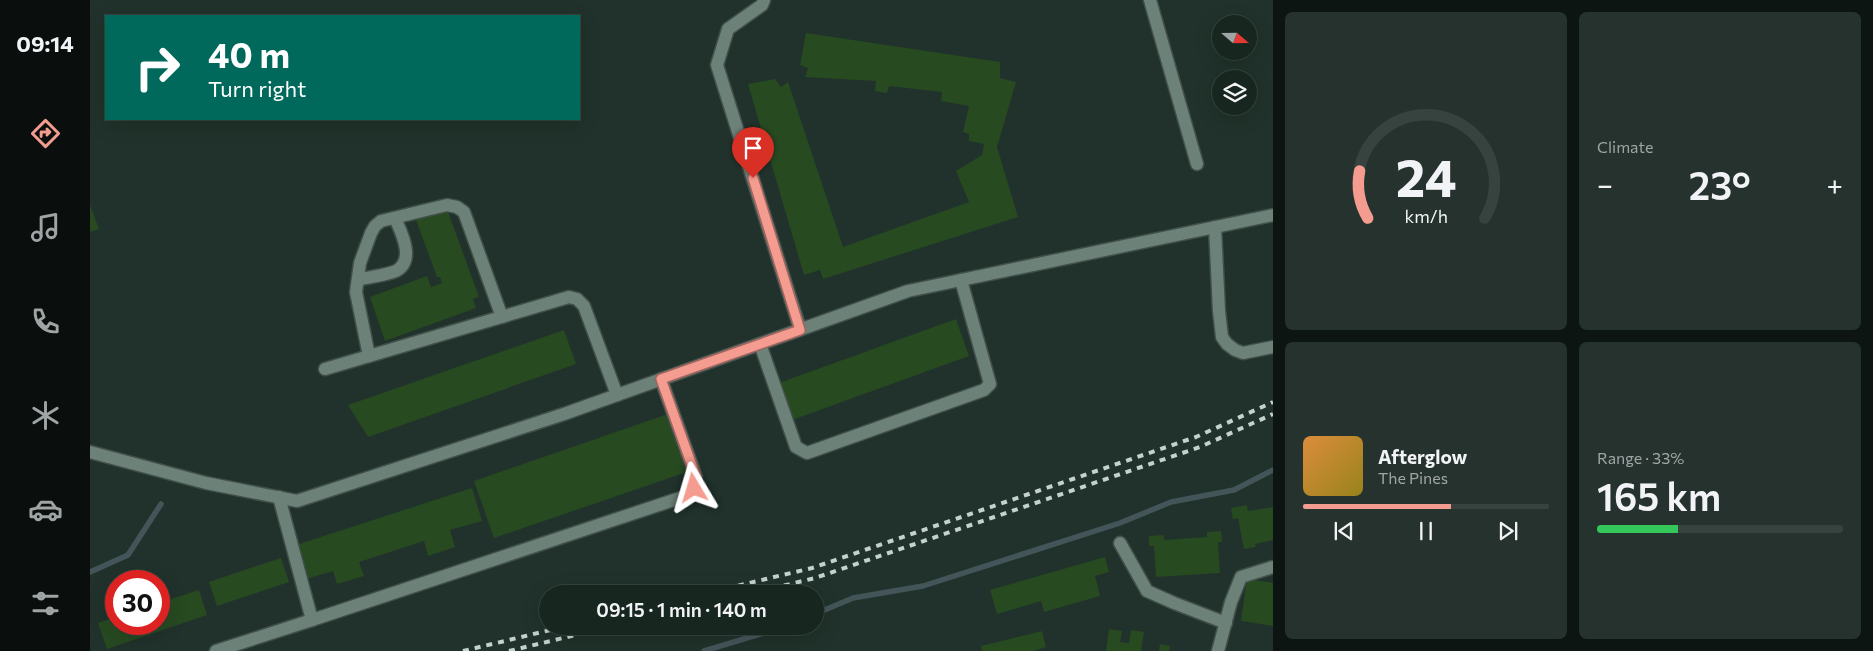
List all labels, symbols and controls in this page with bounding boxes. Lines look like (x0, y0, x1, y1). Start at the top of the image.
north arrow (1212, 15, 1258, 60)
map controls (1212, 15, 1257, 115)
text: 09:14 (16, 30, 74, 57)
text: 40 m (208, 32, 290, 75)
icon: right (125, 35, 190, 100)
button: layers (1212, 70, 1257, 115)
text: Turn right (208, 75, 306, 102)
icon: directions (28, 116, 63, 151)
pin (732, 127, 774, 178)
icon: arrive (739, 134, 767, 162)
text: Climate (1597, 137, 1653, 156)
text: 24 (1396, 144, 1456, 208)
text: 23° (1689, 161, 1751, 208)
text: − (1597, 167, 1613, 201)
text: + (1827, 167, 1843, 201)
text: km/h (1404, 205, 1448, 227)
icon: music (28, 210, 63, 245)
icon: phone (28, 304, 63, 339)
icon: climate (28, 398, 63, 433)
text: Afterglow (1378, 445, 1467, 468)
text: Range · 33% (1597, 448, 1684, 467)
position arrow (667, 461, 719, 513)
text: The Pines (1378, 468, 1448, 487)
text: 165 km (1597, 472, 1721, 519)
icon: car (28, 492, 63, 527)
icon: previous (1330, 517, 1358, 545)
icon: pause (1412, 517, 1440, 545)
icon: next (1494, 517, 1522, 545)
speed limit sign: 30 (105, 570, 170, 635)
icon: filters (28, 586, 63, 621)
text: 09:15 · 1 min · 140 m (596, 598, 767, 621)

